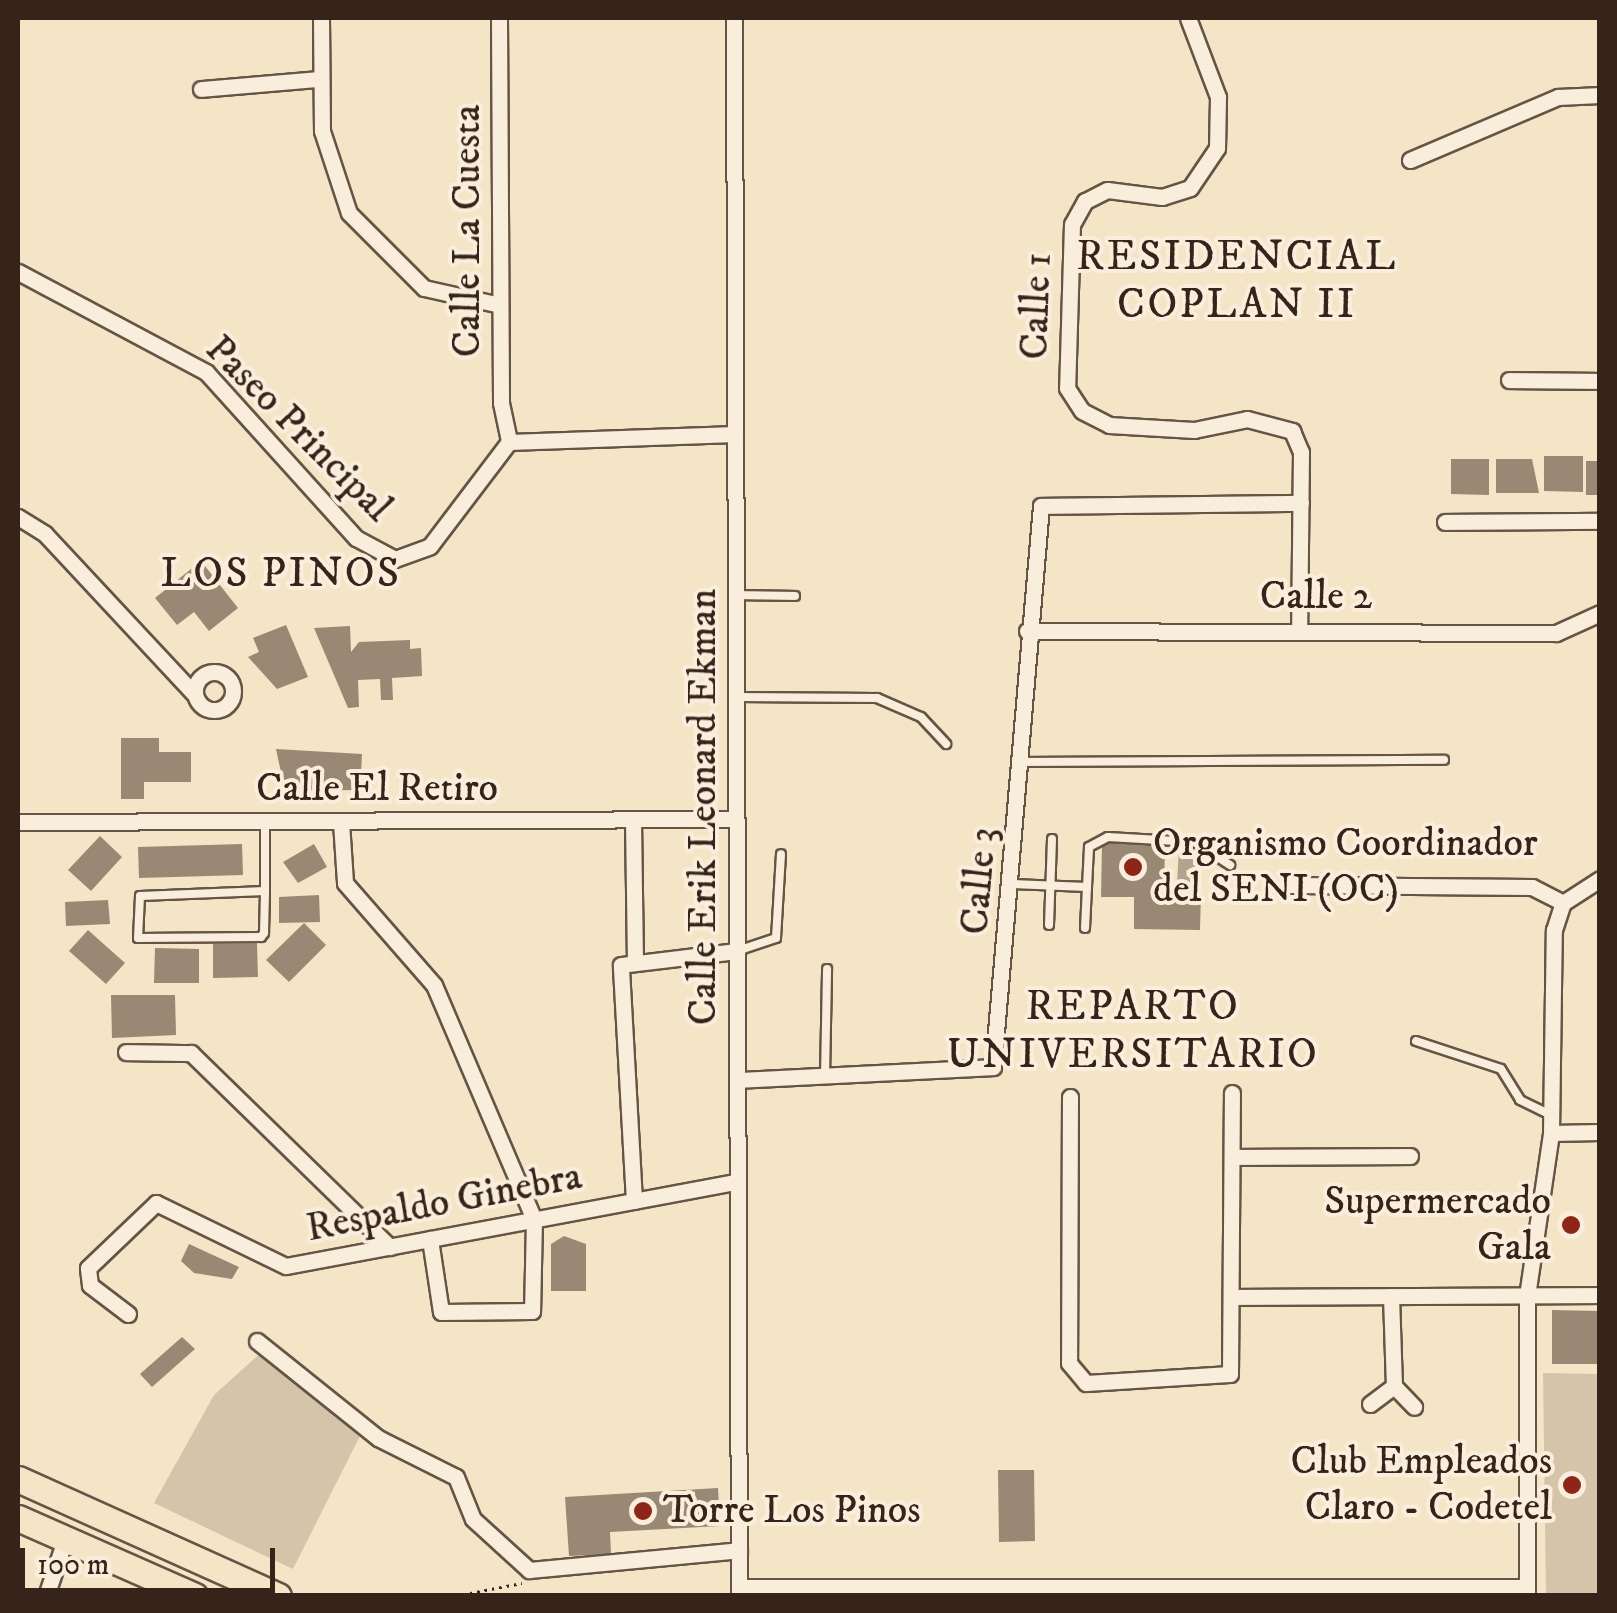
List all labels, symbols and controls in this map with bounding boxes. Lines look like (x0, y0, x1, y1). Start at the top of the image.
street label: Calle La Cuesta (444, 105, 492, 357)
district label: RESIDENCIAL COPLAN II (1076, 232, 1398, 330)
street label: Calle 1 (1011, 252, 1063, 360)
street label: Paseo Principal (195, 326, 401, 532)
district label: LOS PINOS (160, 549, 402, 599)
street label: Calle 2 (1260, 573, 1372, 621)
street label: Calle Erik Leonard Ekman (680, 589, 728, 1025)
street label: Calle El Retiro (256, 765, 498, 813)
place label: Organismo Coordinador del SENI (OC) (1153, 820, 1538, 914)
street label: Calle 3 (951, 825, 1009, 937)
marker: Organismo Coordinador del SENI (OC) (1122, 856, 1144, 878)
district label: REPARTO UNIVERSITARIO (947, 982, 1319, 1080)
street label: Respaldo Ginebra (302, 1153, 586, 1253)
place label: Supermercado Gala (1324, 1178, 1551, 1272)
marker: Supermercado Gala (1560, 1214, 1582, 1236)
place label: Club Empleados Claro - Codetel (1290, 1438, 1552, 1532)
marker: Club Empleados Claro - Codetel (1561, 1474, 1583, 1496)
place label: Torre Los Pinos (663, 1487, 921, 1535)
marker: Torre Los Pinos (632, 1500, 654, 1522)
scale bar (25, 1528, 280, 1590)
text: 100 m (37, 1547, 109, 1584)

